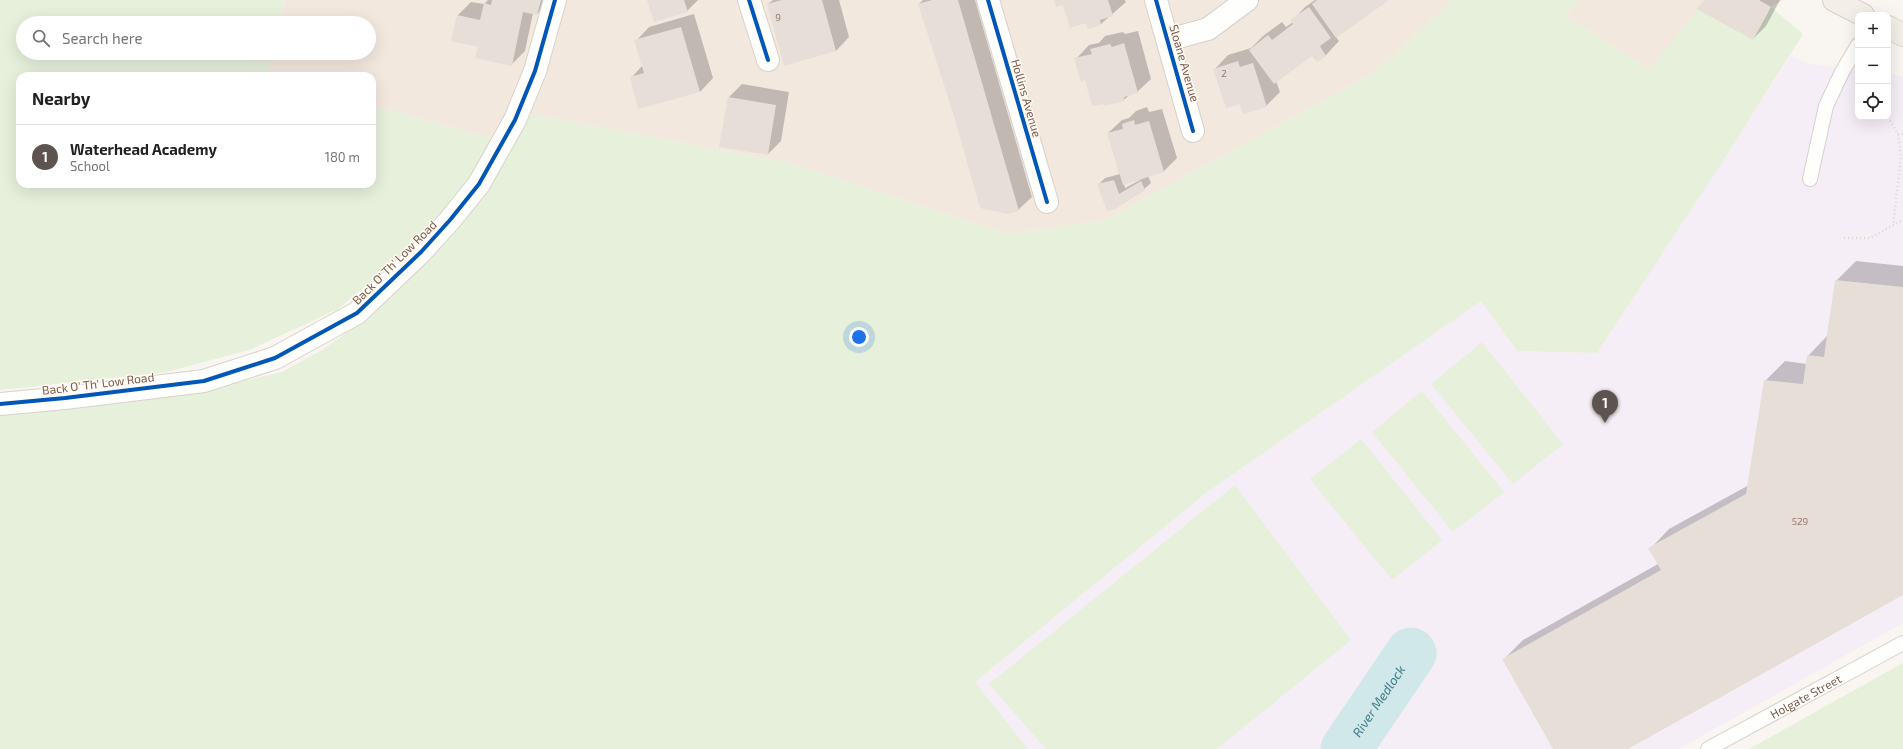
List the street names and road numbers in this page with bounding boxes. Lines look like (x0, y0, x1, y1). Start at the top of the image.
street label: Sloane Avenue (1167, 23, 1203, 103)
street label: Hollins Avenue (1009, 57, 1045, 139)
street label: Back O' Th' Low Road (349, 217, 439, 307)
street label: Back O' Th' Low Road (41, 369, 155, 397)
street label: Holgate Street (1768, 671, 1844, 721)

